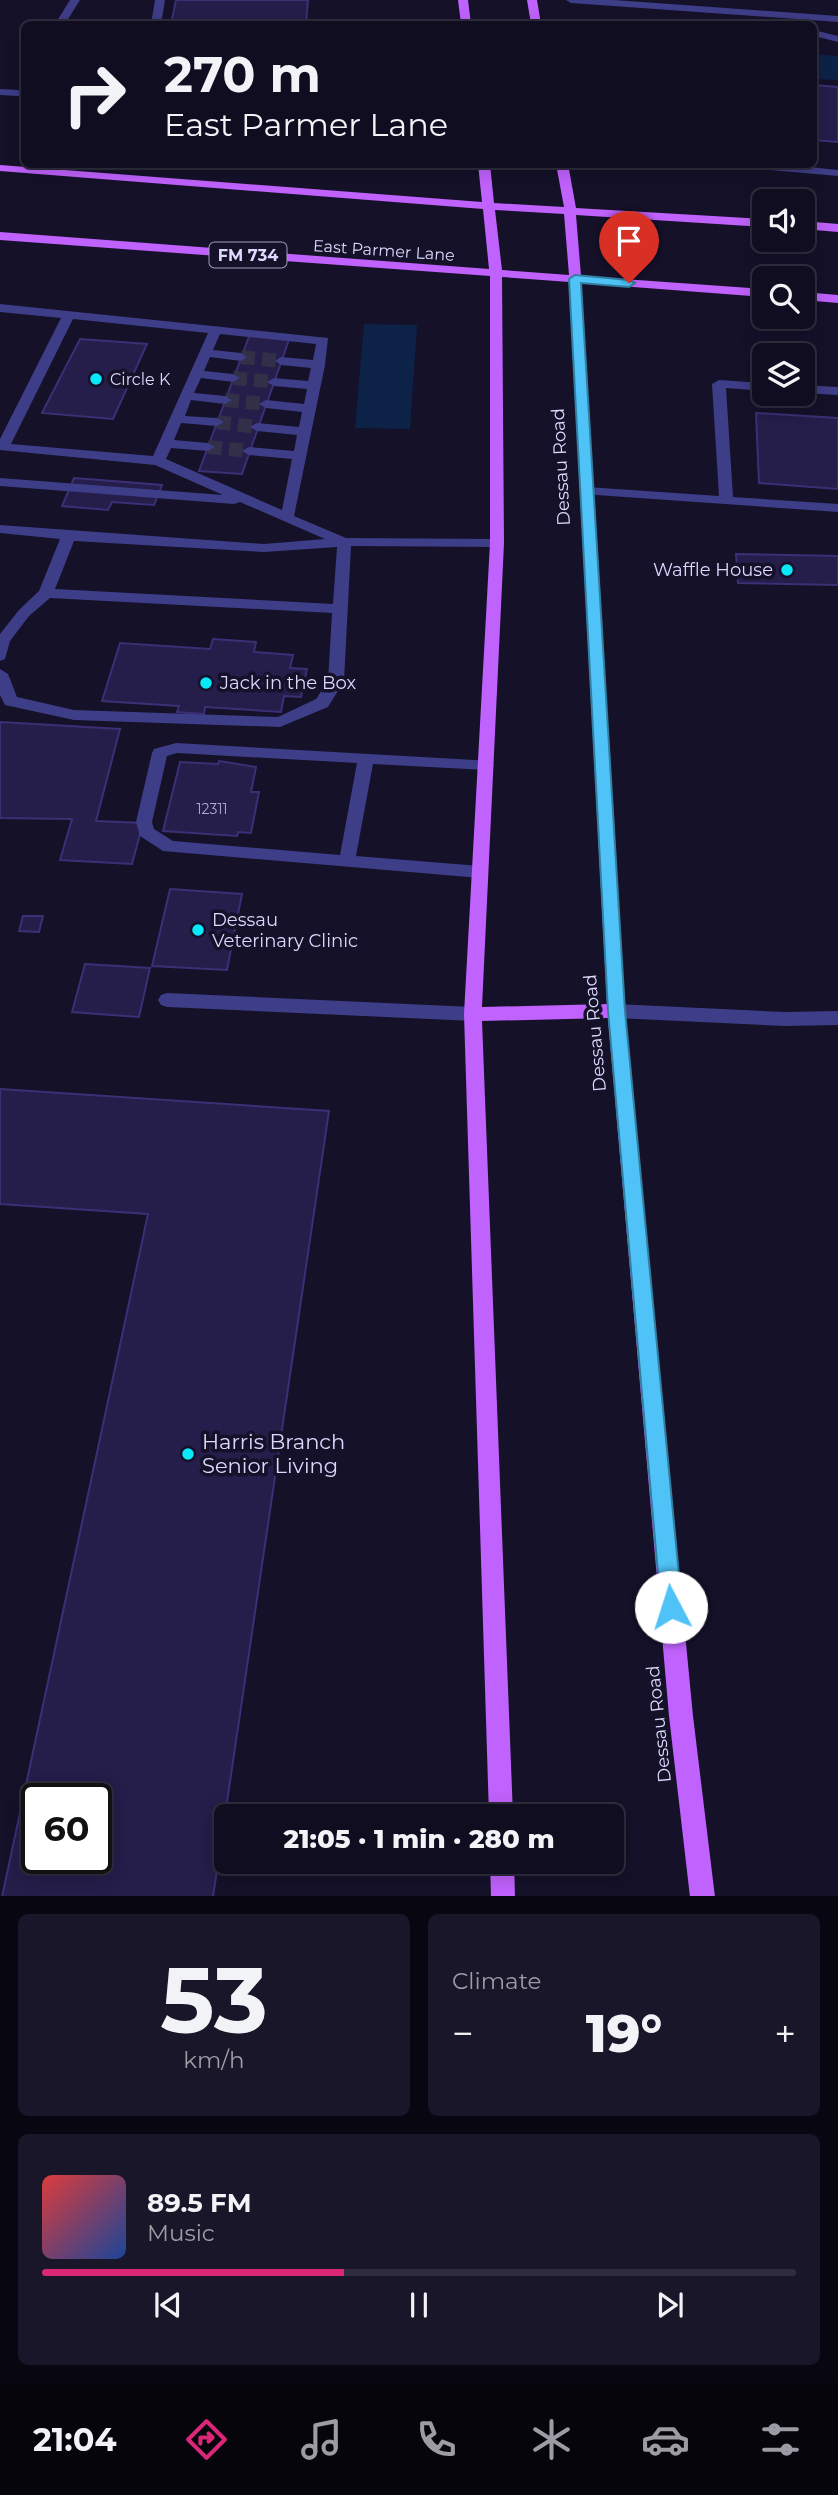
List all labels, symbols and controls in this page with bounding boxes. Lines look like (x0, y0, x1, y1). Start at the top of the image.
text: 270 m (164, 45, 321, 104)
icon: right (49, 49, 140, 140)
text: East Parmer Lane (164, 105, 448, 144)
map controls (752, 189, 815, 406)
button: sound (752, 189, 815, 252)
pin (599, 211, 659, 283)
icon: arrive (610, 222, 648, 260)
street label: East Parmer Lane (312, 236, 456, 265)
road number: FM 734 (210, 243, 286, 268)
button: search (752, 266, 815, 329)
button: layers (752, 343, 815, 406)
place label: Circle K (110, 370, 171, 389)
marker: Circle K (88, 371, 104, 387)
street label: Dessau Road (547, 408, 575, 526)
place label: Waffle House (653, 559, 773, 581)
marker: Waffle House (779, 562, 795, 578)
place label: Jack in the Box (219, 672, 356, 694)
marker: Jack in the Box (198, 675, 214, 691)
house number: 12311 (196, 800, 228, 818)
place label: Dessau Veterinary Clinic (212, 909, 358, 952)
marker: Dessau Veterinary Clinic (190, 922, 206, 938)
street label: Dessau Road (579, 973, 611, 1093)
place label: Harris Branch Senior Living (202, 1429, 345, 1478)
marker: Harris Branch Senior Living (180, 1446, 196, 1462)
position arrow (634, 1570, 708, 1644)
street label: Dessau Road (642, 1664, 676, 1784)
speed limit sign: 60 (21, 1783, 112, 1874)
text: 21:05 · 1 min · 280 m (283, 1823, 555, 1855)
text: 53 (160, 1945, 268, 2056)
text: Climate (452, 1967, 541, 1995)
text: 19° (586, 2002, 662, 2065)
text: − (452, 2010, 474, 2057)
text: + (774, 2010, 796, 2057)
text: km/h (183, 2046, 245, 2074)
text: 89.5 FM (147, 2187, 251, 2219)
text: Music (147, 2219, 215, 2247)
icon: previous (149, 2286, 187, 2324)
icon: pause (400, 2286, 438, 2324)
icon: next (651, 2286, 689, 2324)
icon: directions (182, 2415, 231, 2464)
icon: music (297, 2415, 346, 2464)
icon: phone (412, 2415, 461, 2464)
icon: climate (527, 2415, 576, 2464)
icon: car (641, 2415, 690, 2464)
icon: filters (756, 2415, 805, 2464)
text: 21:04 (33, 2420, 116, 2459)

